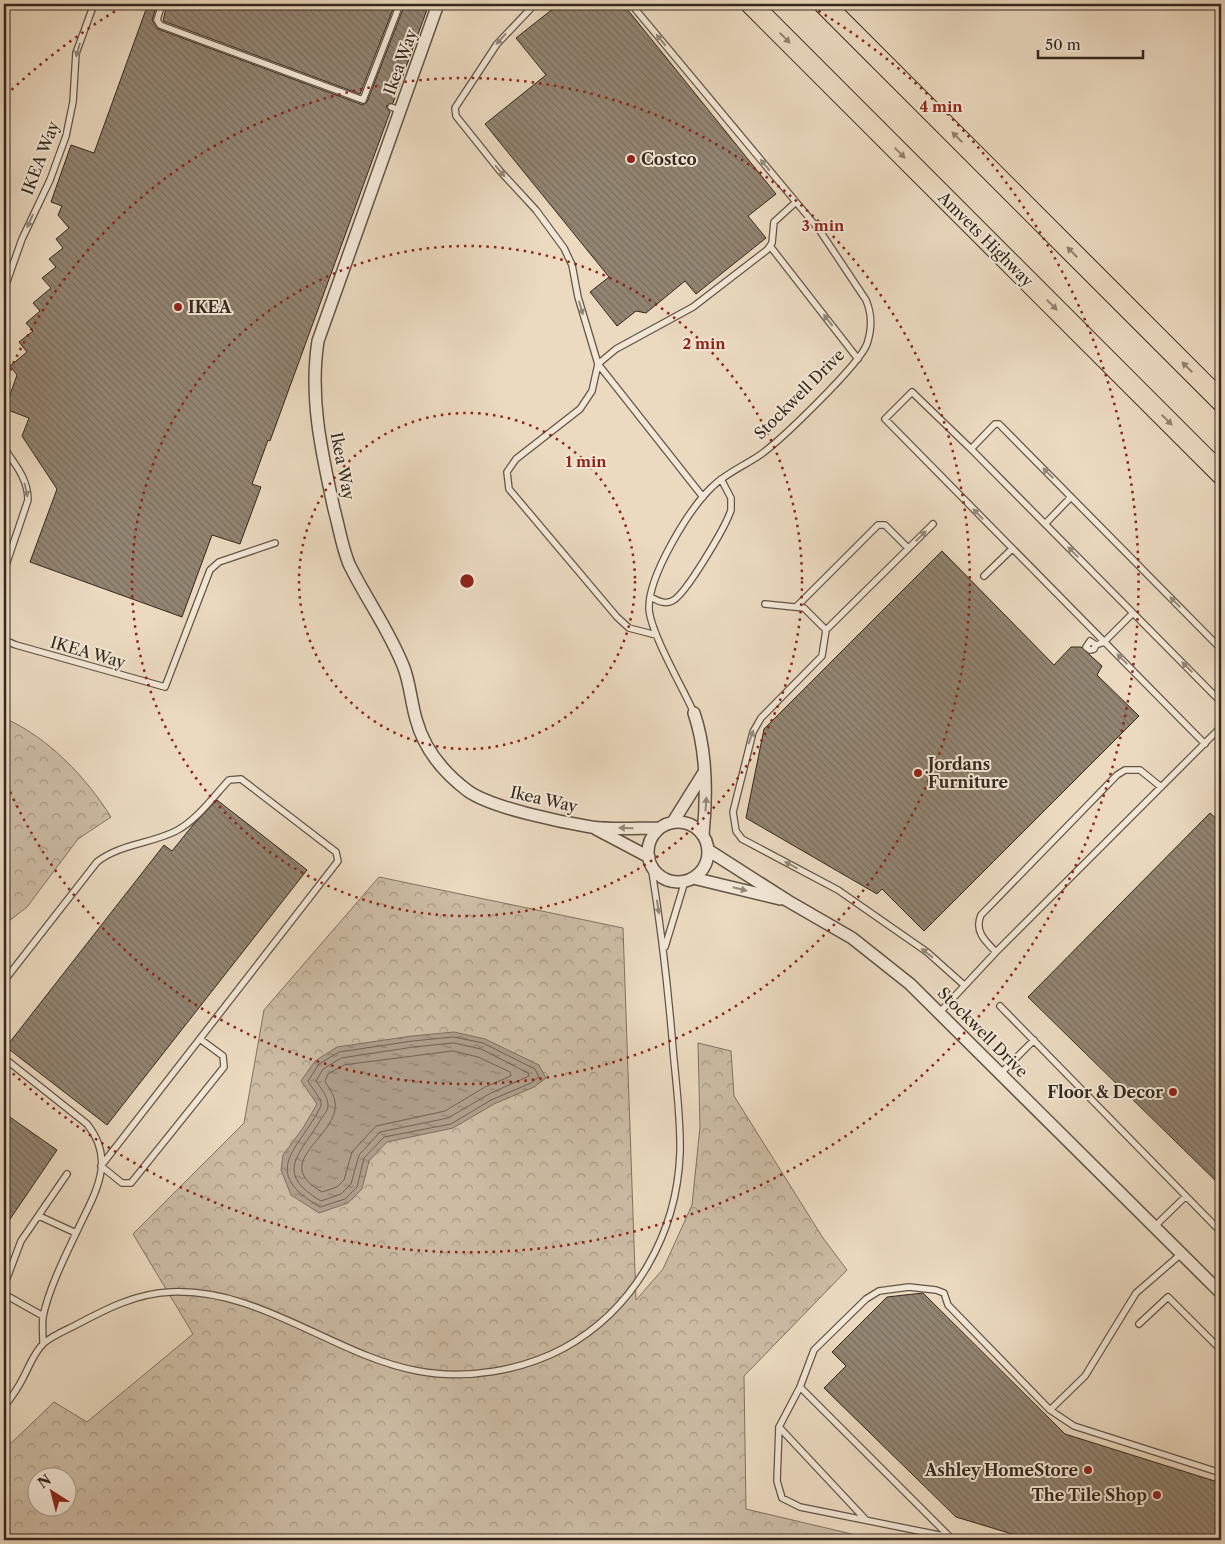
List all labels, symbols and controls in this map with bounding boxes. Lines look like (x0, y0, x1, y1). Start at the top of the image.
street label: Ikea Way (379, 25, 421, 98)
scale bar (1038, 28, 1142, 60)
one-way arrow (779, 32, 791, 44)
one-way arrow (496, 33, 507, 46)
one-way arrow (656, 34, 667, 46)
text: 50 m (1045, 35, 1081, 54)
one-way arrow (74, 42, 82, 57)
text: 4 min (919, 97, 963, 116)
street label: IKEA Way (17, 117, 64, 198)
one-way arrow (951, 131, 963, 143)
one-way arrow (894, 147, 906, 159)
place label: Costco (641, 149, 697, 169)
marker: Costco (625, 153, 637, 165)
one-way arrow (760, 158, 771, 171)
one-way arrow (495, 165, 506, 178)
street label: Amvets Highway (933, 186, 1039, 292)
one-way arrow (25, 214, 33, 228)
text: 3 min (802, 216, 845, 235)
one-way arrow (1066, 246, 1078, 258)
place label: IKEA (188, 297, 232, 317)
one-way arrow (1046, 299, 1058, 311)
one-way arrow (577, 300, 585, 315)
marker: IKEA (172, 301, 184, 313)
one-way arrow (823, 314, 834, 327)
text: 2 min (682, 334, 726, 353)
street label: Stockwell Drive (750, 345, 848, 443)
one-way arrow (1181, 361, 1193, 373)
one-way arrow (1161, 414, 1173, 426)
street label: Ikea Way (327, 430, 360, 503)
text: 1 min (565, 452, 607, 471)
one-way arrow (1043, 468, 1055, 480)
one-way arrow (23, 483, 31, 499)
one-way arrow (972, 508, 984, 520)
one-way arrow (914, 530, 926, 542)
one-way arrow (1067, 546, 1079, 558)
centre of rings (458, 572, 476, 590)
one-way arrow (1169, 596, 1181, 608)
street label: IKEA Way (48, 632, 129, 673)
one-way arrow (1116, 653, 1128, 665)
one-way arrow (1181, 661, 1193, 673)
one-way arrow (748, 729, 756, 744)
place label: Jordans Furniture (925, 754, 1009, 792)
marker: Jordans Furniture (912, 767, 924, 779)
street label: Ikea Way (508, 782, 581, 817)
one-way arrow (702, 796, 710, 812)
one-way arrow (618, 824, 634, 832)
one-way arrow (784, 861, 798, 869)
one-way arrow (733, 886, 748, 894)
one-way arrow (655, 900, 663, 916)
one-way arrow (921, 948, 934, 959)
street label: Stockwell Drive (934, 983, 1032, 1081)
place label: Floor & Decor (1047, 1082, 1163, 1102)
marker: Floor & Decor (1167, 1086, 1179, 1098)
place label: Ashley HomeStore (924, 1460, 1078, 1480)
marker: Ashley HomeStore (1082, 1464, 1094, 1476)
north arrow (28, 1466, 78, 1516)
text: N (34, 1471, 55, 1492)
place label: The Tile Shop (1032, 1485, 1147, 1505)
marker: The Tile Shop (1151, 1489, 1163, 1501)

